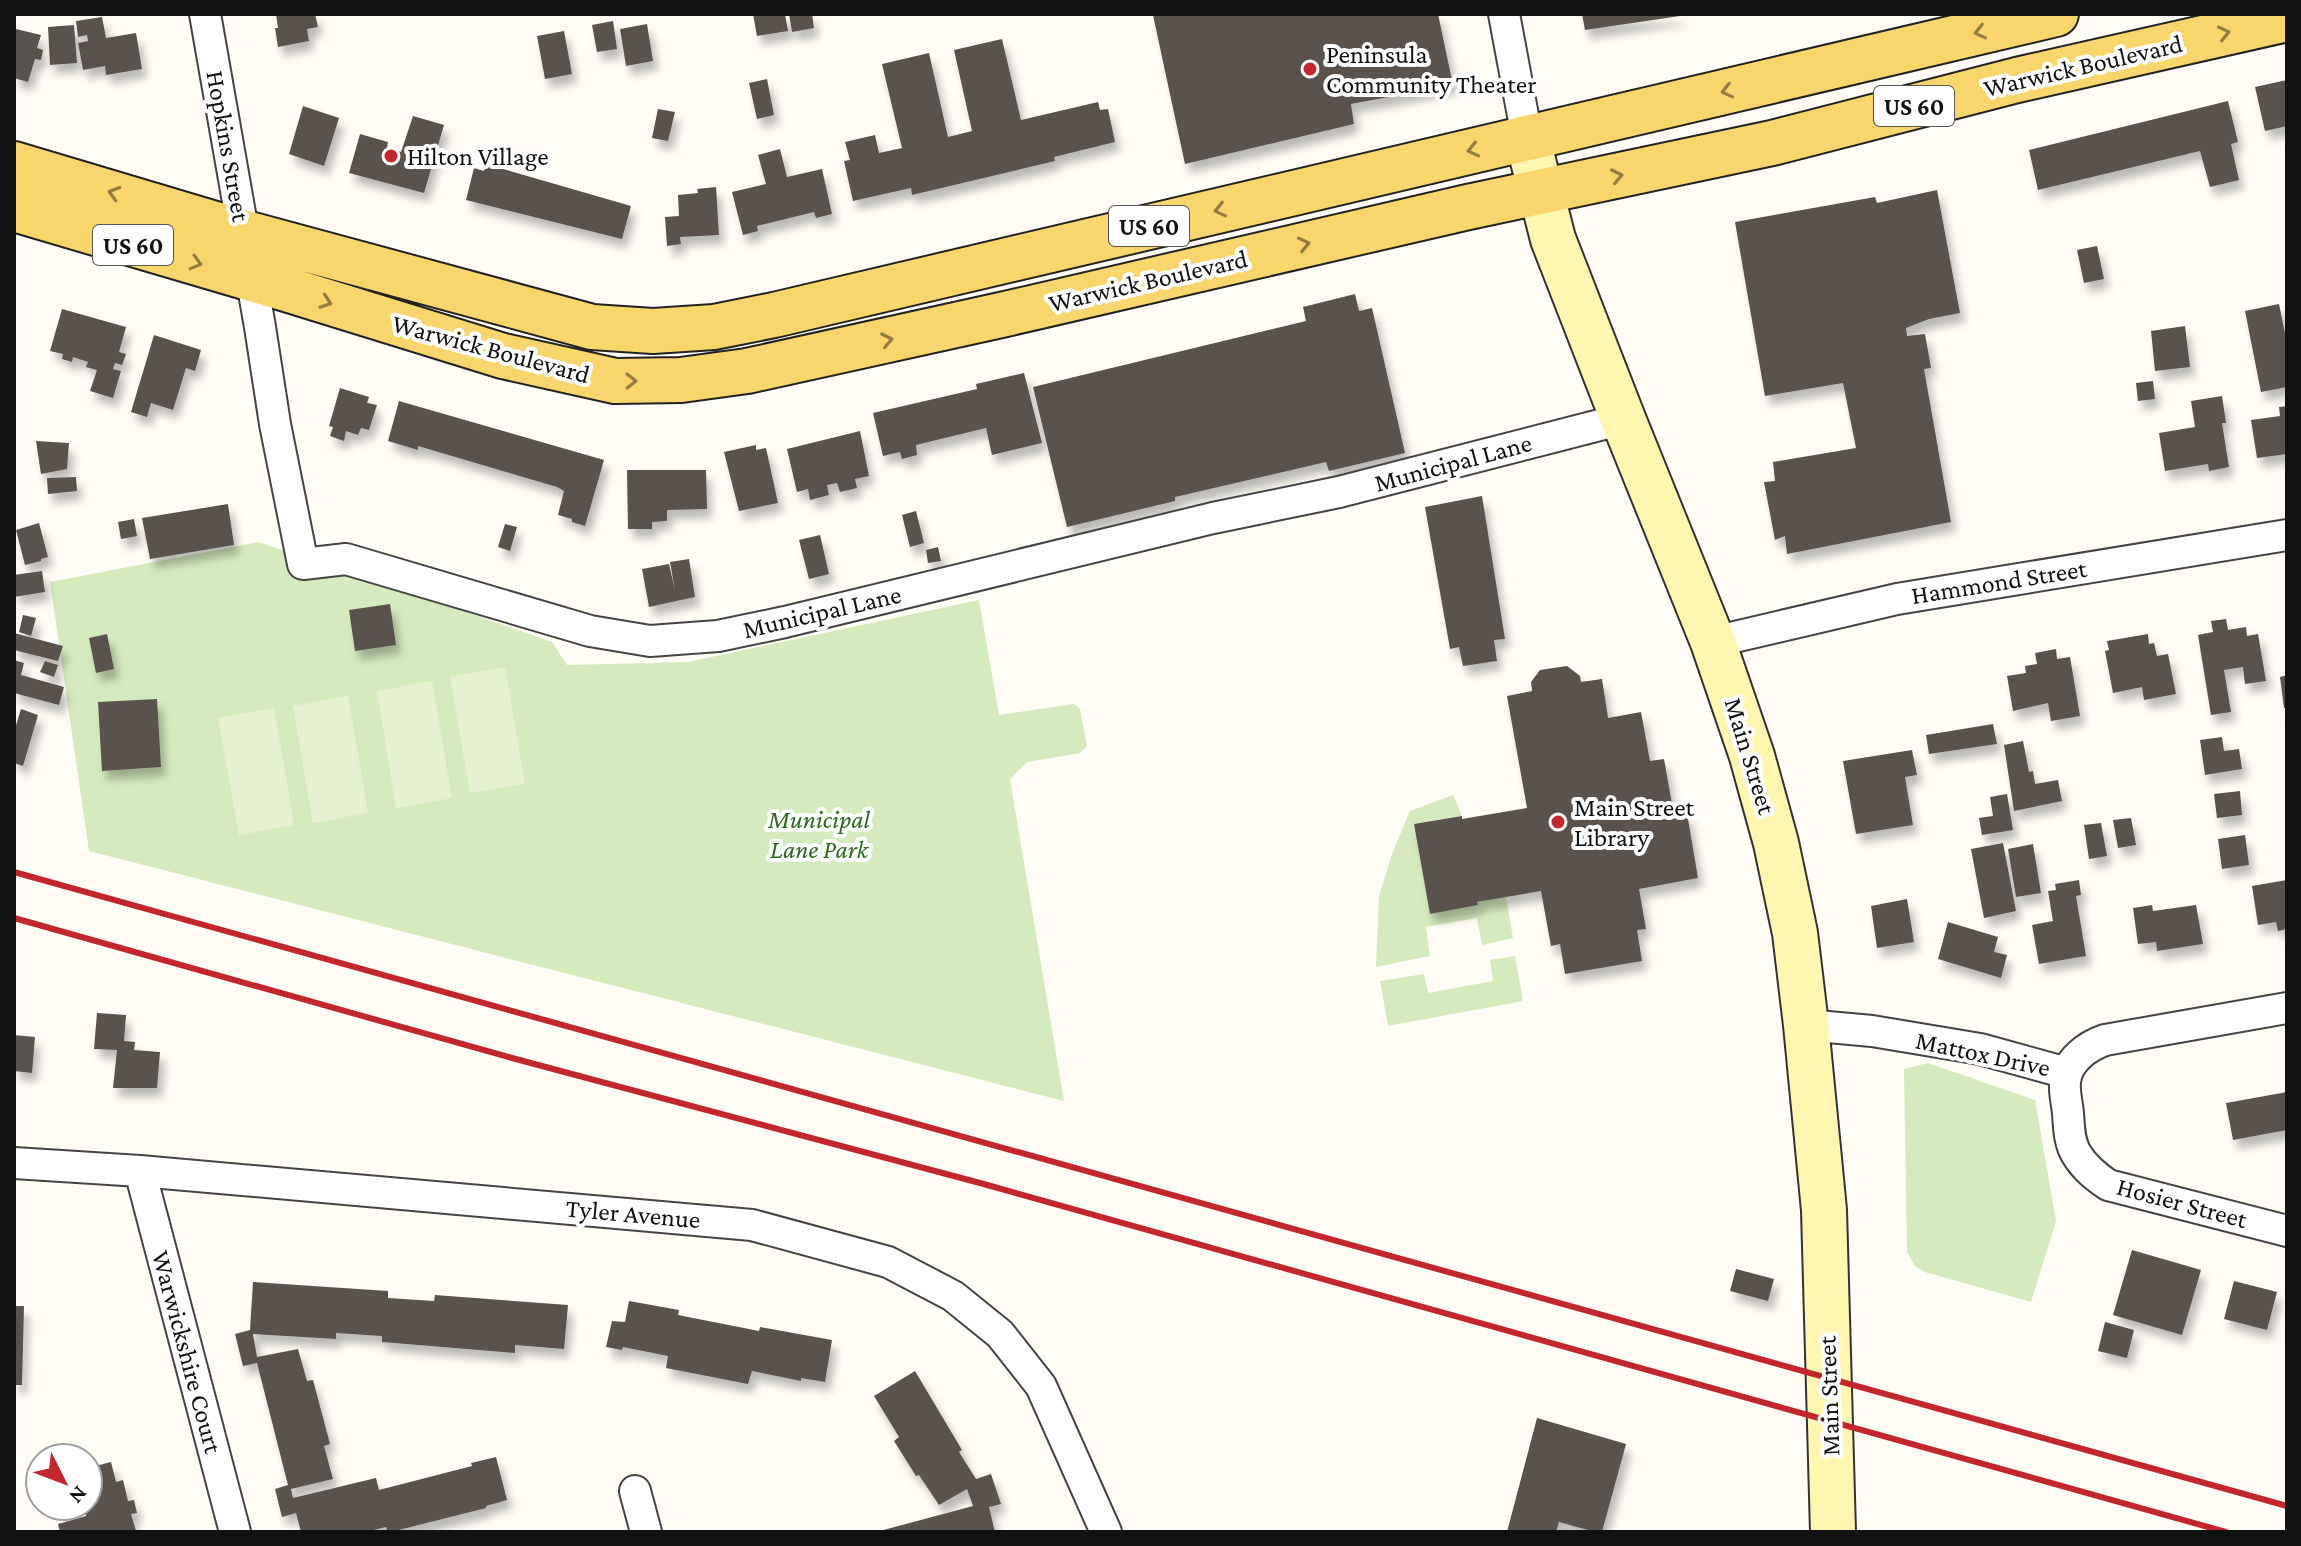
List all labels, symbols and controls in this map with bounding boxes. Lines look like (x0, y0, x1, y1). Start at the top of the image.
one-way arrow (1973, 23, 1987, 40)
one-way arrow (2217, 25, 2230, 42)
street label: Warwick Boulevard (1981, 29, 2186, 103)
place label: Peninsula Community Theater (1326, 40, 1536, 99)
marker: Peninsula Community Theater (1301, 60, 1319, 78)
street label: Hopkins Street (200, 68, 256, 224)
one-way arrow (1720, 82, 1734, 99)
road number: US 60 (1874, 86, 1954, 126)
one-way arrow (1467, 141, 1481, 158)
place label: Hilton Village (407, 142, 549, 171)
marker: Hilton Village (382, 147, 400, 165)
one-way arrow (1610, 168, 1623, 185)
one-way arrow (108, 186, 122, 202)
one-way arrow (1214, 200, 1228, 217)
road number: US 60 (1109, 206, 1189, 246)
road number: US 60 (93, 225, 173, 265)
one-way arrow (1297, 237, 1311, 254)
street label: Warwick Boulevard (1046, 244, 1251, 318)
one-way arrow (189, 254, 203, 270)
one-way arrow (318, 293, 332, 309)
street label: Warwick Boulevard (389, 309, 593, 389)
one-way arrow (880, 332, 893, 349)
one-way arrow (625, 372, 638, 390)
street label: Municipal Lane (1371, 428, 1535, 498)
street label: Hammond Street (1909, 554, 2089, 610)
street label: Municipal Lane (740, 580, 904, 644)
street label: Main Street (1719, 694, 1782, 818)
place label: Main Street Library (1574, 793, 1695, 852)
park label: Municipal Lane Park (767, 805, 871, 864)
marker: Main Street Library (1549, 813, 1567, 831)
street label: Mattox Drive (1913, 1026, 2053, 1082)
street label: Hosier Street (2114, 1172, 2251, 1234)
street label: Tyler Avenue (564, 1194, 702, 1234)
street label: Warwickshire Court (146, 1247, 228, 1457)
street label: Main Street (1812, 1335, 1846, 1457)
north arrow (24, 1442, 104, 1522)
text: N (64, 1481, 93, 1509)

